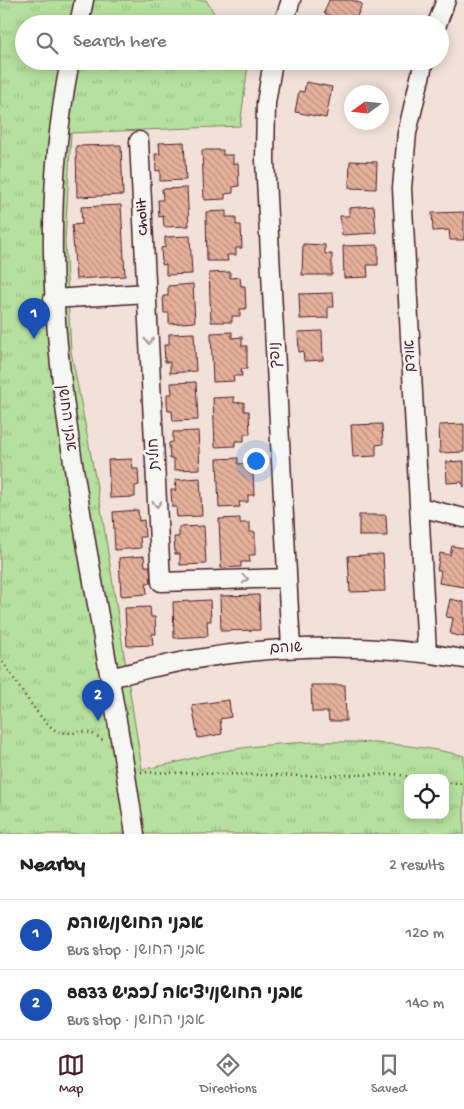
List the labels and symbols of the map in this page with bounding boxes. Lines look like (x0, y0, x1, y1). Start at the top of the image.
north arrow (344, 85, 389, 130)
street label: Cholit (133, 196, 153, 236)
pin: 1 (18, 298, 50, 339)
one-way arrow (144, 338, 154, 346)
street label: אודם (401, 339, 421, 373)
street label: נופך (266, 341, 286, 369)
street label: אבני החושן (52, 384, 80, 453)
street label: חולית (144, 437, 165, 472)
your location (243, 448, 269, 474)
one-way arrow (152, 500, 163, 508)
one-way arrow (241, 574, 249, 585)
street label: שוהם (269, 639, 303, 659)
pin: 2 (82, 680, 114, 721)

